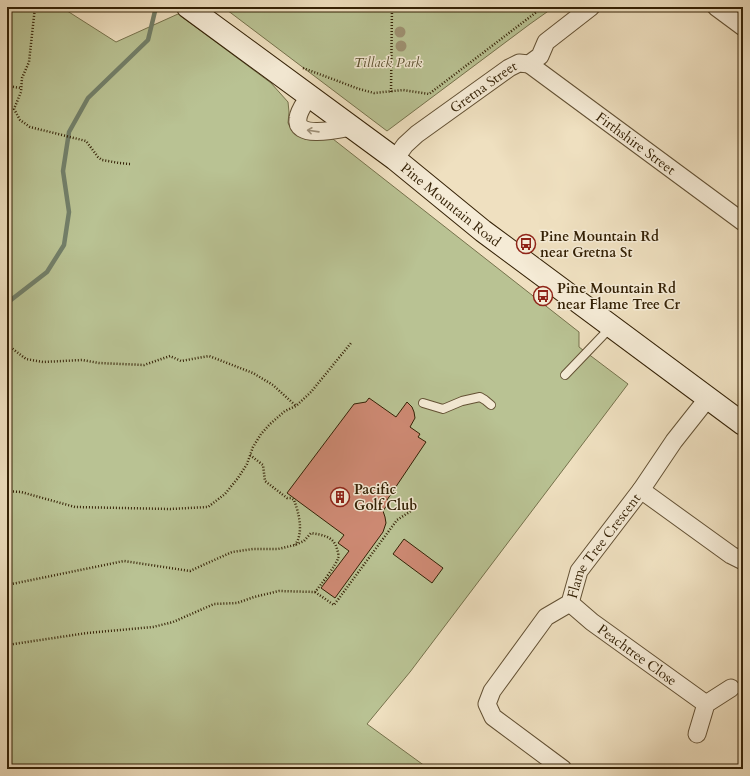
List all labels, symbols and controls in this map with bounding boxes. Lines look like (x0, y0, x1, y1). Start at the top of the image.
park label: Tillack Park (354, 53, 422, 72)
street label: Gretna Street (446, 56, 521, 117)
street label: Firthshire Street (592, 107, 680, 179)
one-way arrow (307, 127, 320, 135)
street label: Pine Mountain Road (397, 158, 505, 251)
place label: Pine Mountain Rd near Gretna St (540, 227, 659, 262)
bus stop icon: Pine Mountain Rd near Gretna St (515, 233, 537, 255)
place label: Pine Mountain Rd near Flame Tree Cr (557, 279, 681, 314)
bus stop icon: Pine Mountain Rd near Flame Tree Cr (532, 285, 554, 307)
place label: Pacific Golf Club (354, 480, 417, 515)
building icon: Pacific Golf Club (329, 486, 351, 508)
street label: Flame Tree Crescent (562, 489, 645, 600)
street label: Peachtree Close (594, 620, 681, 690)

